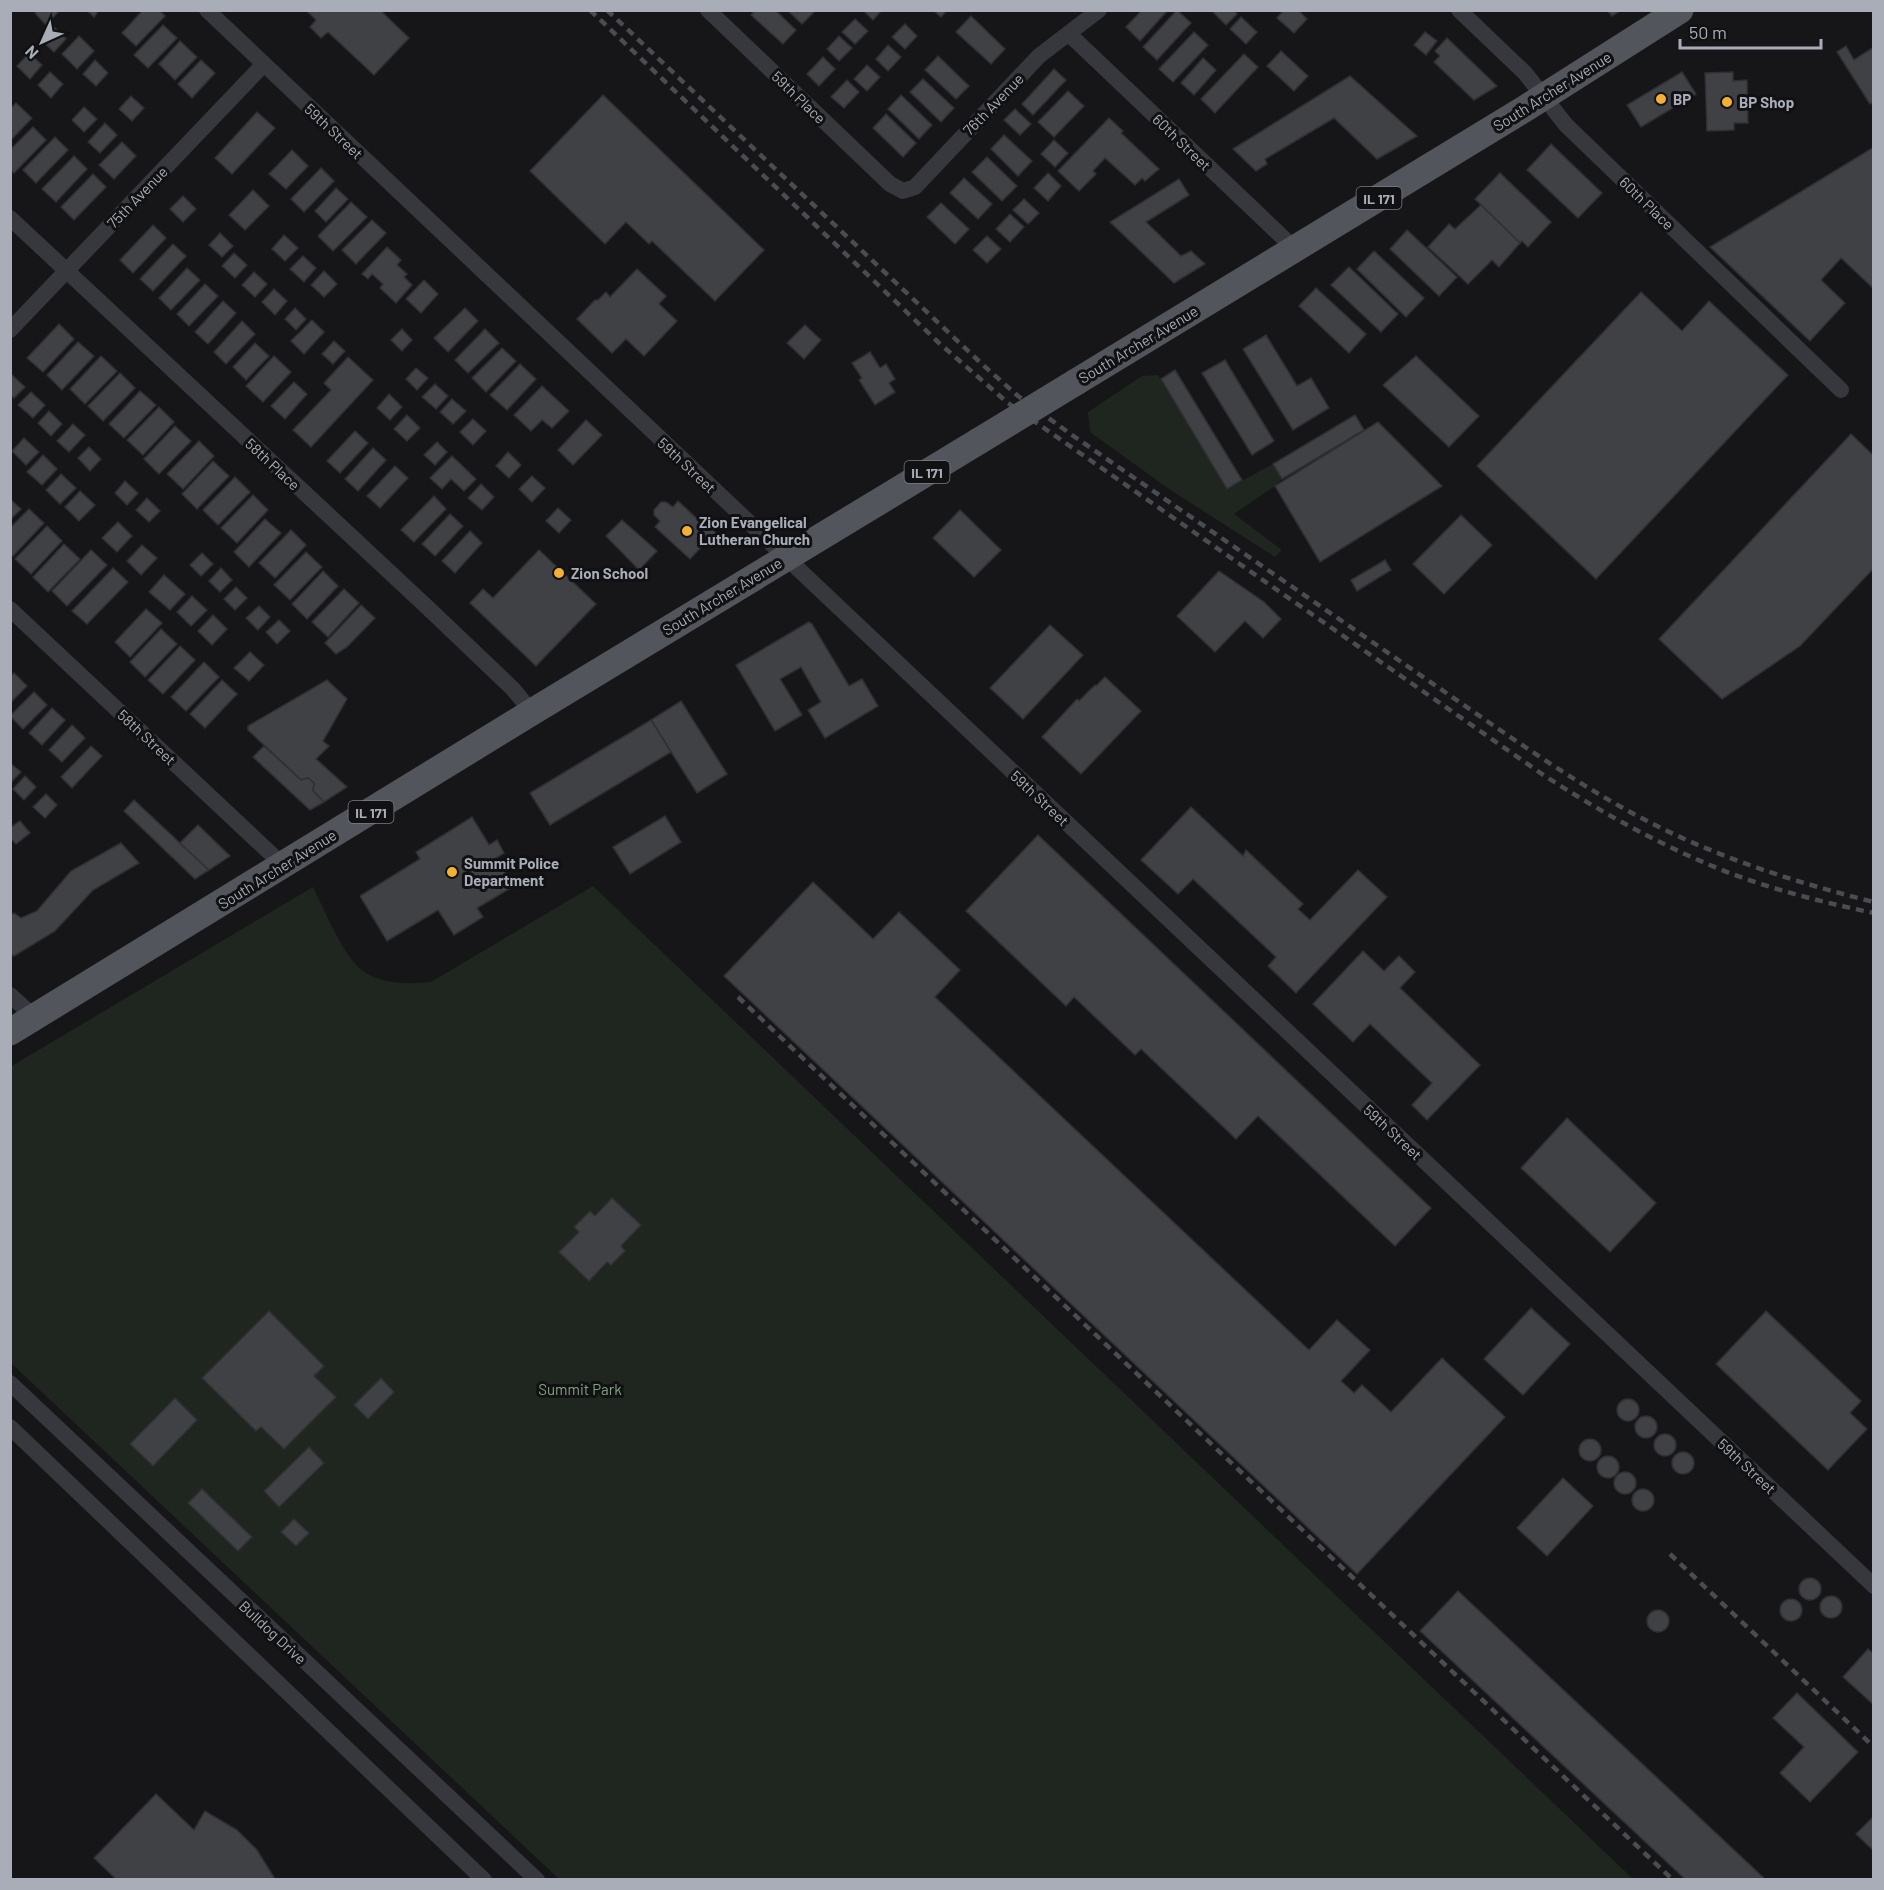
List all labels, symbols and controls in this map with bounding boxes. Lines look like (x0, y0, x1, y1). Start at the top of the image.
north arrow (12, 12, 72, 72)
scale bar (1680, 12, 1821, 50)
text: 50 m (1689, 21, 1727, 43)
text: N (21, 42, 42, 63)
street label: South Archer Avenue (1490, 47, 1614, 135)
street label: 59th Place (768, 67, 830, 127)
street label: 76th Avenue (959, 69, 1027, 139)
place label: BP (1673, 90, 1691, 108)
marker: BP (1654, 92, 1668, 106)
place label: BP Shop (1739, 93, 1794, 111)
marker: BP Shop (1720, 95, 1734, 109)
street label: 59th Street (301, 100, 367, 162)
street label: 60th Street (1149, 110, 1215, 174)
street label: 75th Avenue (103, 162, 171, 232)
street label: 60th Place (1616, 173, 1678, 233)
road number: IL 171 (1356, 187, 1402, 209)
street label: South Archer Avenue (1075, 301, 1201, 387)
street label: 58th Place (242, 434, 304, 494)
street label: 59th Street (654, 434, 720, 496)
road number: IL 171 (904, 461, 950, 483)
place label: Zion Evangelical Lutheran Church (699, 513, 810, 548)
marker: Zion Evangelical Lutheran Church (680, 524, 694, 538)
street label: South Archer Avenue (659, 553, 785, 639)
place label: Zion School (571, 564, 648, 582)
marker: Zion School (552, 566, 566, 580)
street label: 58th Street (114, 706, 180, 768)
street label: 59th Street (1007, 767, 1073, 829)
road number: IL 171 (348, 801, 394, 823)
street label: South Archer Avenue (215, 825, 339, 913)
place label: Summit Police Department (464, 854, 559, 889)
marker: Summit Police Department (445, 865, 459, 879)
street label: 59th Street (1360, 1101, 1426, 1163)
park label: Summit Park (538, 1380, 622, 1398)
street label: 59th Street (1714, 1435, 1780, 1497)
street label: Bulldog Drive (236, 1596, 310, 1668)

